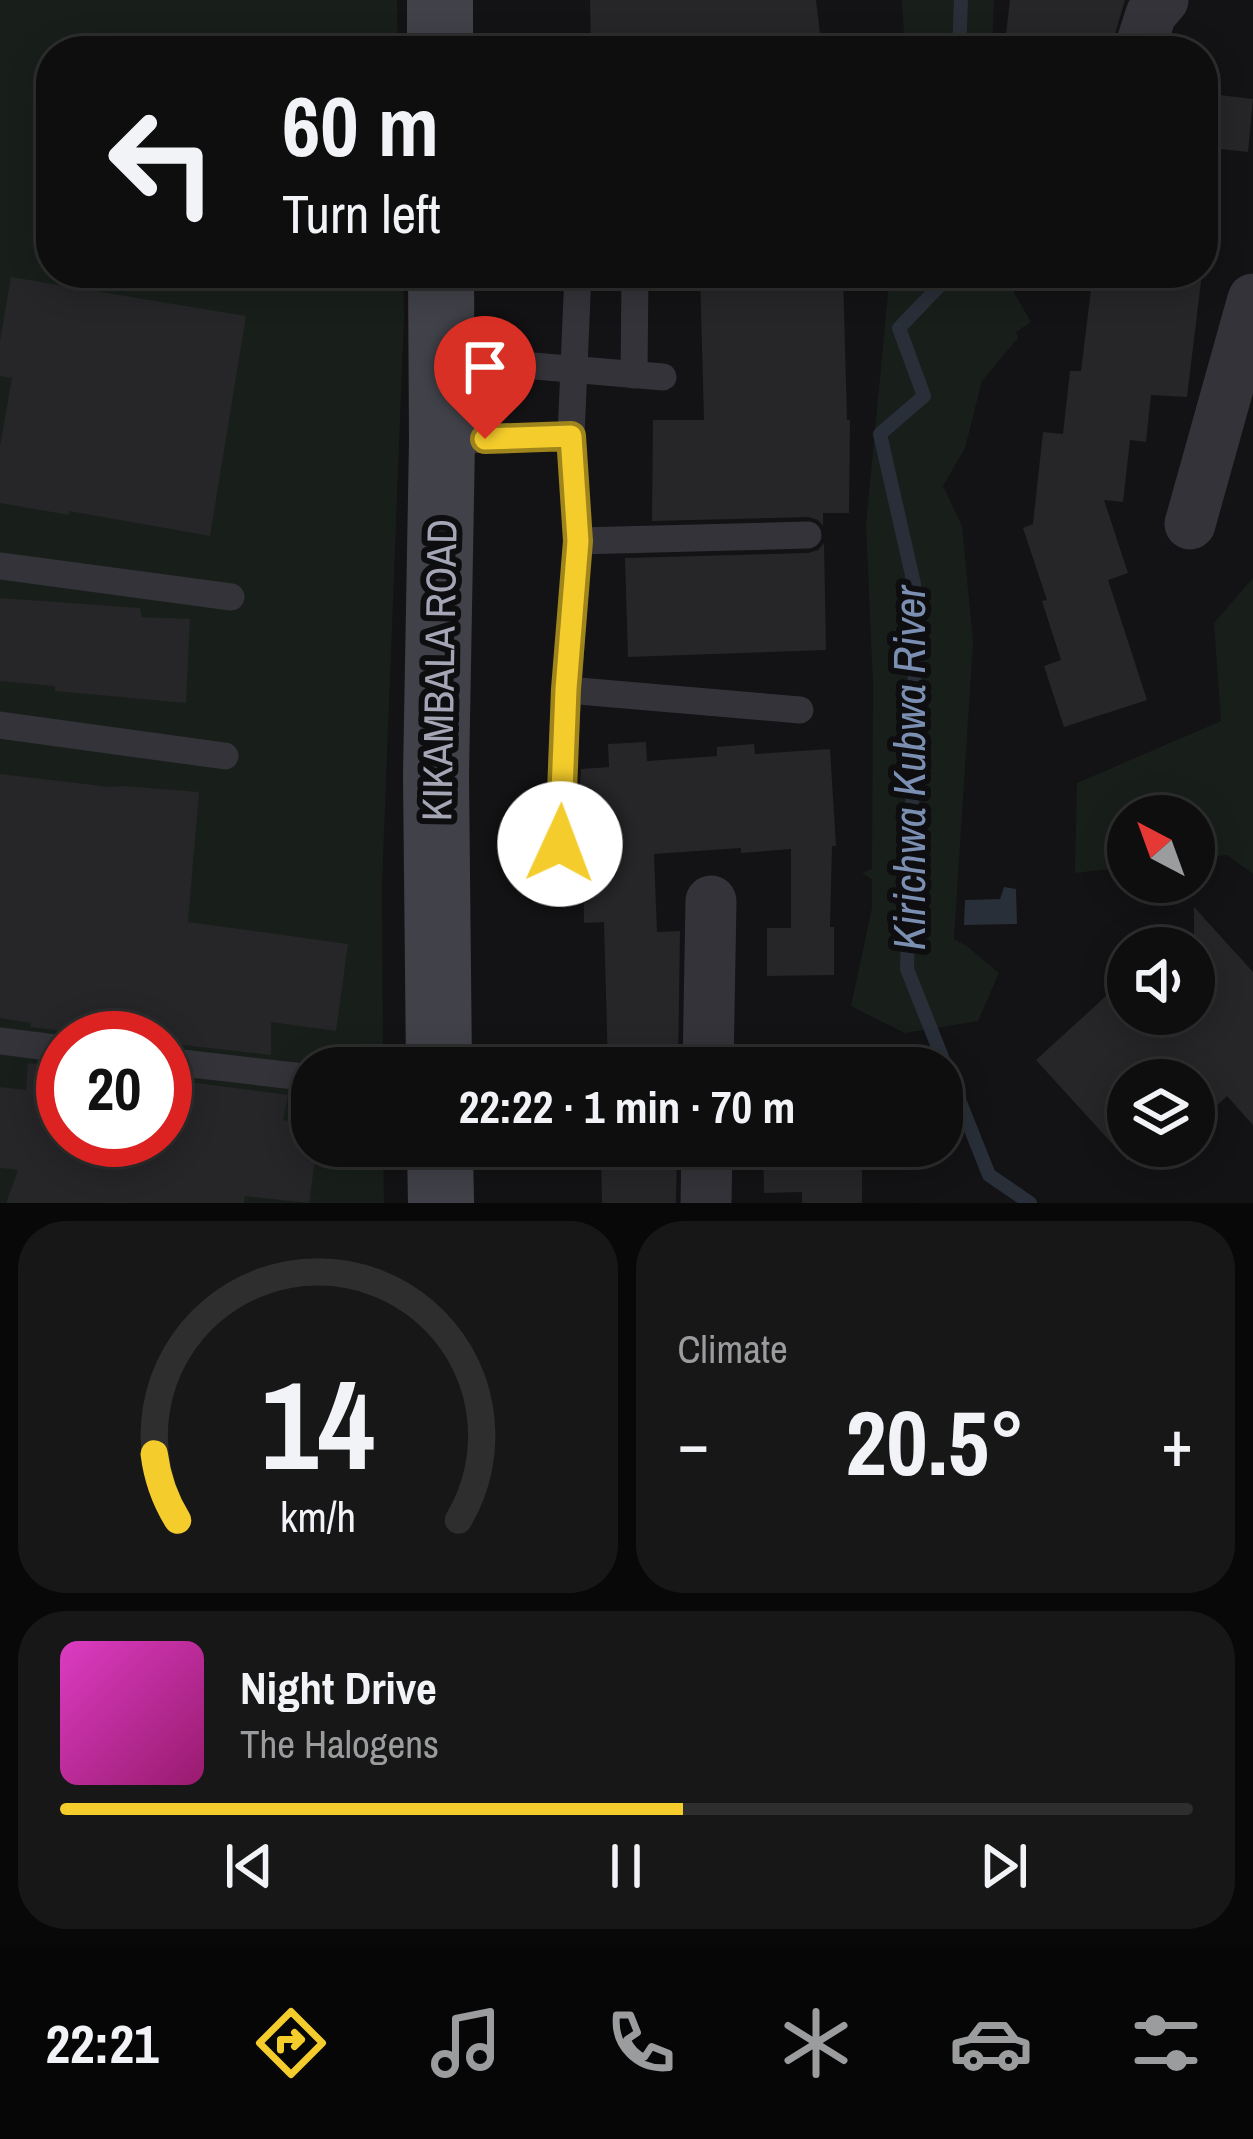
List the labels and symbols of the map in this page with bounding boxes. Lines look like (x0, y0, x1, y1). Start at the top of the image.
pin (434, 316, 536, 439)
street label: KIKAMBALA ROAD (408, 518, 470, 822)
water label: Kirichwa Kubwa River (878, 584, 939, 951)
position arrow (497, 781, 623, 907)
north arrow (1107, 795, 1215, 903)
speed limit sign: 20 (36, 1011, 192, 1167)

